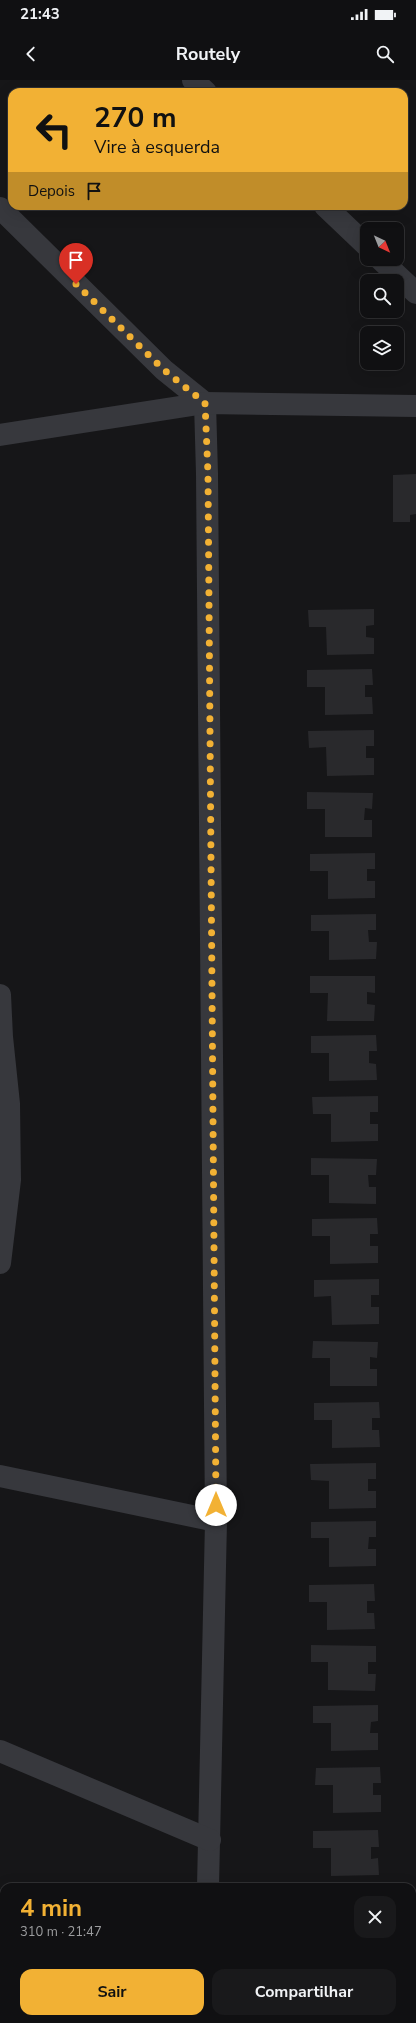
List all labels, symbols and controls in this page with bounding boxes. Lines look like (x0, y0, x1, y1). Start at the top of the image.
text: 21:43 (20, 4, 60, 24)
text: Routely (176, 42, 240, 66)
icon: back (20, 43, 42, 65)
icon: search (374, 43, 396, 65)
text: 270 m (94, 99, 177, 137)
icon: left (28, 104, 80, 156)
text: Vire à esquerda (94, 135, 220, 159)
icon: arrive (83, 180, 105, 202)
text: Depois (28, 181, 75, 201)
north arrow (360, 222, 404, 266)
map controls (360, 222, 404, 370)
pin (59, 243, 93, 284)
icon: arrive (65, 249, 87, 271)
button: search (360, 274, 404, 318)
button: layers (360, 326, 404, 370)
position arrow (195, 1484, 237, 1526)
text: 4 min (20, 1892, 82, 1924)
button: close (354, 1896, 396, 1938)
text: 310 m · 21:47 (20, 1923, 102, 1941)
button: Sair (20, 1969, 204, 2015)
button: Compartilhar (212, 1969, 396, 2015)

